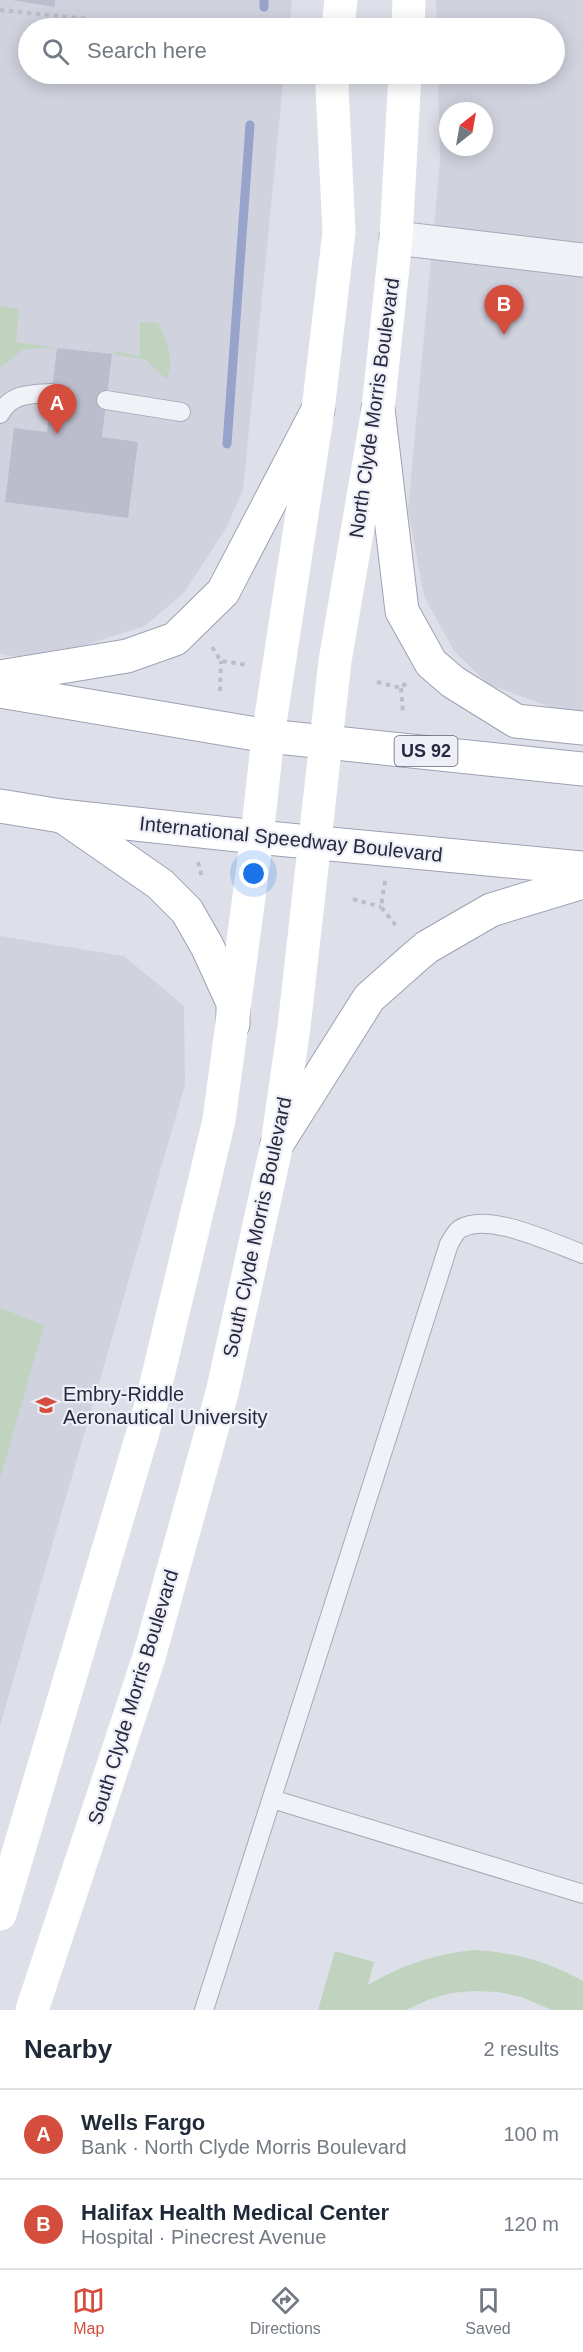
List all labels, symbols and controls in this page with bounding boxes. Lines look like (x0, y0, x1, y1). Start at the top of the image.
search box (18, 18, 565, 84)
icon: search (39, 35, 72, 68)
text: Search here (87, 38, 207, 63)
north arrow (439, 102, 493, 156)
street label: North Clyde Morris Boulevard (345, 277, 403, 539)
pin: B (484, 286, 524, 335)
pin: A (38, 384, 76, 434)
road number: US 92 (394, 736, 458, 766)
street label: International Speedway Boulevard (138, 812, 444, 866)
your location (239, 859, 268, 888)
street label: South Clyde Morris Boulevard (219, 1095, 295, 1359)
place label: Embry-Riddle Aeronautical University (63, 1383, 268, 1428)
school or university icon: Embry-Riddle Aeronautical University (34, 1393, 58, 1417)
street label: South Clyde Morris Boulevard (84, 1567, 182, 1827)
text: Nearby (24, 2034, 112, 2064)
text: 2 results (483, 2038, 559, 2060)
text: Wells Fargo (81, 2110, 205, 2135)
text: A (36, 2123, 51, 2145)
text: 100 m (503, 2123, 559, 2145)
text: Bank · North Clyde Morris Boulevard (81, 2136, 407, 2158)
text: Halifax Health Medical Center (81, 2200, 389, 2225)
text: B (36, 2213, 51, 2235)
text: 120 m (503, 2213, 559, 2235)
text: Hospital · Pinecrest Avenue (81, 2226, 326, 2248)
tab: Map (72, 2284, 105, 2338)
tab: Directions (250, 2284, 321, 2338)
tab: Saved (465, 2284, 511, 2338)

